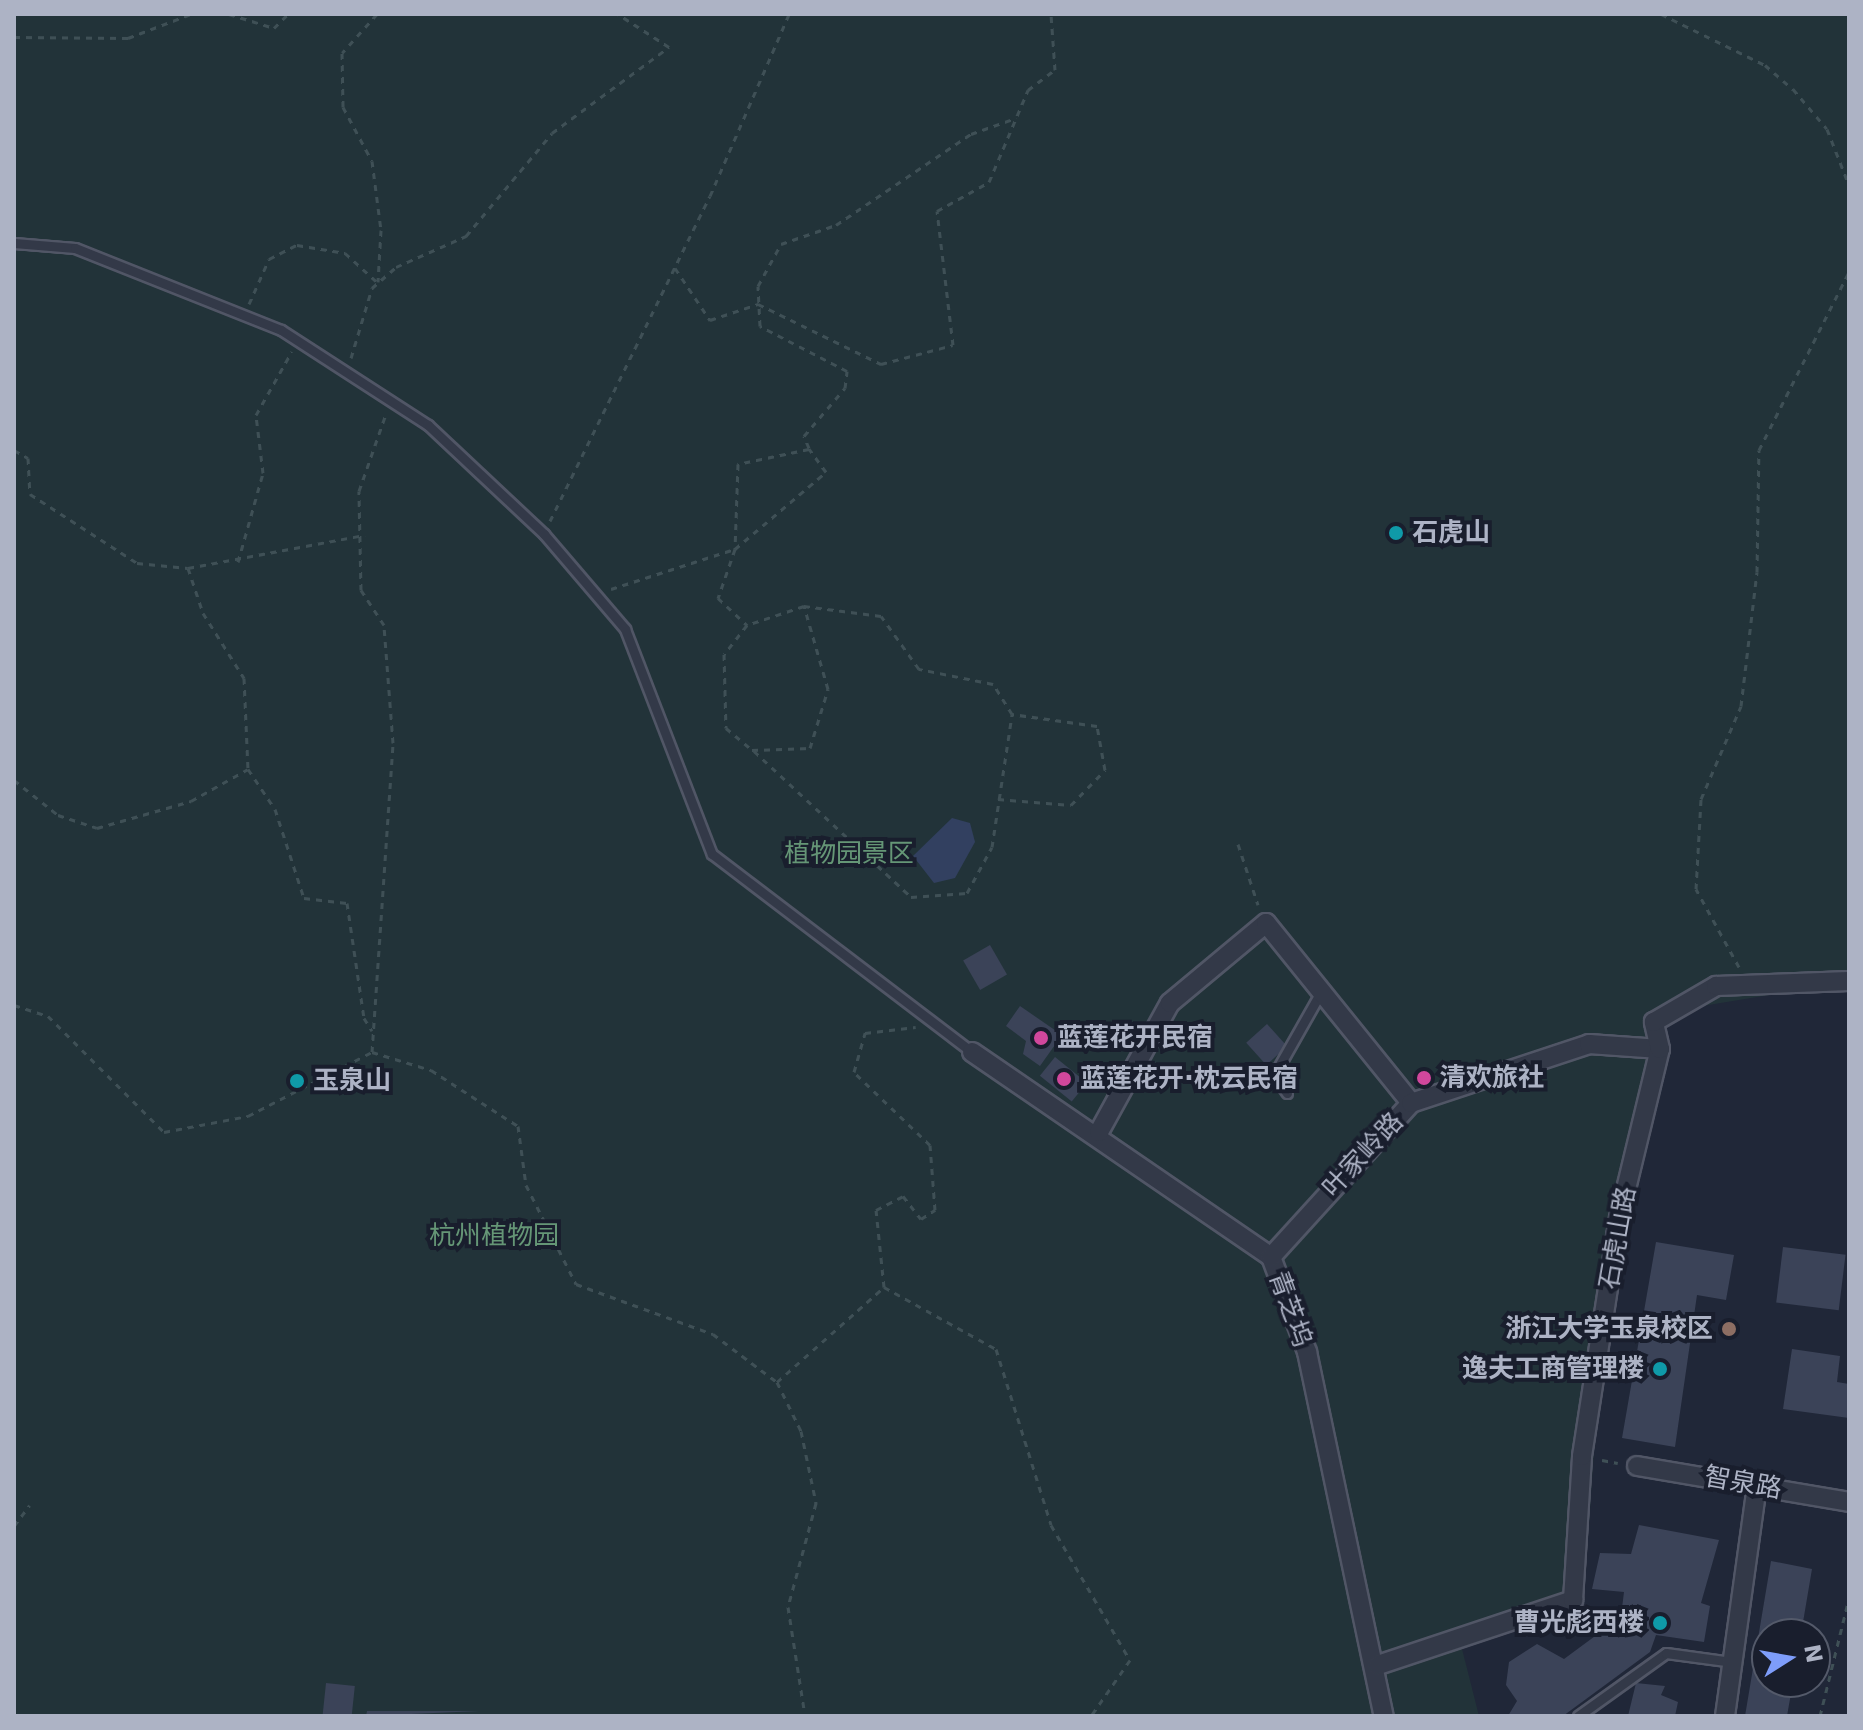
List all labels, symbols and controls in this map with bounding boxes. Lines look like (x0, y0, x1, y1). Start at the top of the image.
place label: 石虎山 (1412, 517, 1490, 549)
marker: 石虎山 (1387, 524, 1405, 542)
park label: 植物园景区 (784, 838, 914, 870)
place label: 蓝莲花开民宿 (1057, 1022, 1213, 1054)
marker: 蓝莲花开民宿 (1032, 1029, 1050, 1047)
place label: 清欢旅社 (1440, 1062, 1544, 1094)
place label: 蓝莲花开·枕云民宿 (1080, 1063, 1298, 1095)
place label: 玉泉山 (313, 1065, 391, 1097)
marker: 清欢旅社 (1415, 1069, 1433, 1087)
marker: 蓝莲花开·枕云民宿 (1055, 1070, 1073, 1088)
marker: 玉泉山 (288, 1072, 306, 1090)
street label: 叶家岭路 (1316, 1106, 1410, 1204)
street label: 石虎山路 (1594, 1184, 1642, 1292)
park label: 杭州植物园 (429, 1220, 559, 1252)
street label: 青芝坞 (1262, 1267, 1318, 1351)
place label: 浙江大学玉泉校区 (1505, 1313, 1713, 1345)
marker: 浙江大学玉泉校区 (1720, 1320, 1738, 1338)
place label: 逸夫工商管理楼 (1462, 1353, 1644, 1385)
marker: 逸夫工商管理楼 (1651, 1360, 1669, 1378)
street label: 智泉路 (1702, 1461, 1784, 1505)
place label: 曹光彪西楼 (1514, 1607, 1644, 1639)
marker: 曹光彪西楼 (1651, 1614, 1669, 1632)
north arrow (1751, 1618, 1831, 1698)
text: N (1799, 1642, 1827, 1665)

